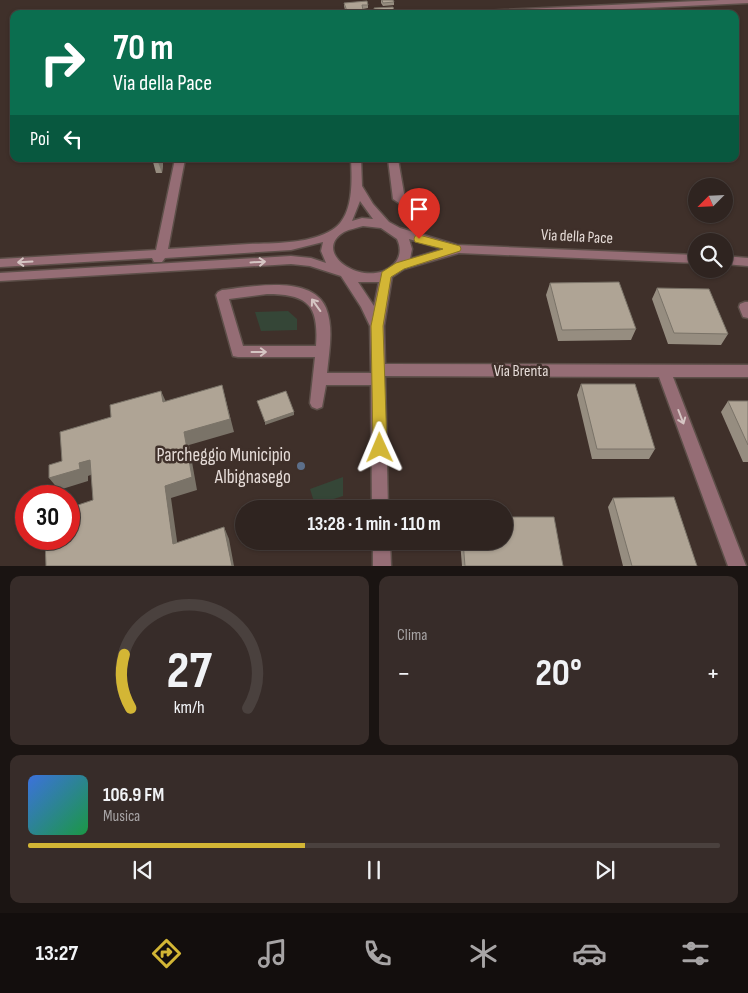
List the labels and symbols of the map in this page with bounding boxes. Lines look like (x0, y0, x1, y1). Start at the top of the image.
north arrow (688, 178, 732, 222)
pin (398, 188, 440, 239)
street label: Via della Pace (540, 226, 614, 248)
one-way arrow (18, 257, 34, 266)
one-way arrow (250, 258, 266, 267)
one-way arrow (311, 298, 321, 312)
one-way arrow (251, 347, 267, 357)
street label: Via Brenta (494, 362, 548, 381)
one-way arrow (677, 409, 686, 424)
position arrow (353, 421, 405, 473)
place label: Parcheggio Municipio Albignasego (156, 444, 291, 489)
marker: Parcheggio Municipio Albignasego (295, 460, 307, 472)
speed limit sign: 30 (15, 485, 80, 550)

